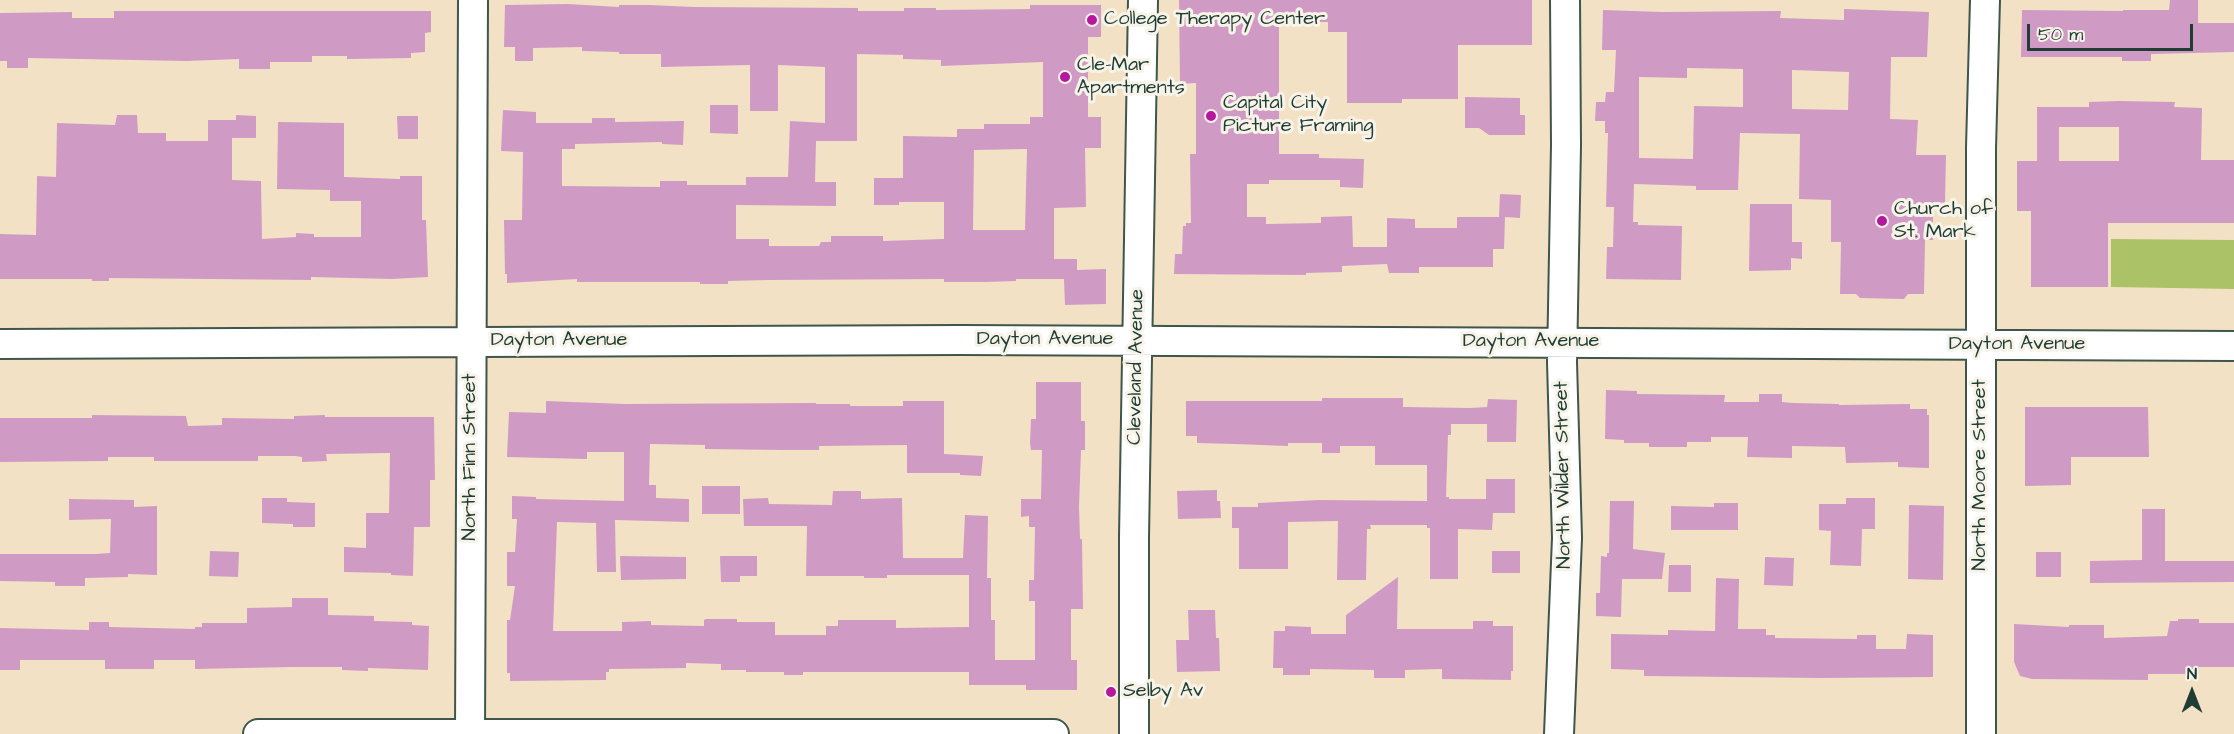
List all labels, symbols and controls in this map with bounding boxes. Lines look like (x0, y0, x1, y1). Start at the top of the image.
place label: College Therapy Center (1104, 8, 1325, 32)
scale bar (2030, 12, 2196, 50)
marker: College Therapy Center (1085, 13, 1099, 27)
text: 50 m (2038, 22, 2083, 47)
place label: Cle-Mar Apartments (1077, 54, 1185, 101)
marker: Cle-Mar Apartments (1058, 70, 1072, 84)
place label: Capital City Picture Framing (1223, 92, 1374, 139)
marker: Capital City Picture Framing (1204, 109, 1218, 123)
place label: Church of St. Mark (1894, 198, 1993, 245)
marker: Church of St. Mark (1875, 214, 1889, 228)
street label: Cleveland Avenue (1124, 289, 1150, 445)
street label: Dayton Avenue (977, 328, 1113, 352)
street label: Dayton Avenue (491, 329, 627, 353)
street label: Dayton Avenue (1463, 330, 1599, 354)
street label: Dayton Avenue (1949, 333, 2085, 357)
street label: North Finn Street (459, 373, 483, 541)
street label: North Moore Street (1969, 379, 1993, 571)
street label: North Wilder Street (1550, 381, 1578, 569)
north arrow (2162, 662, 2222, 722)
text: N (2187, 663, 2197, 685)
place label: Selby Av (1123, 680, 1203, 704)
marker: Selby Av (1104, 685, 1118, 699)

